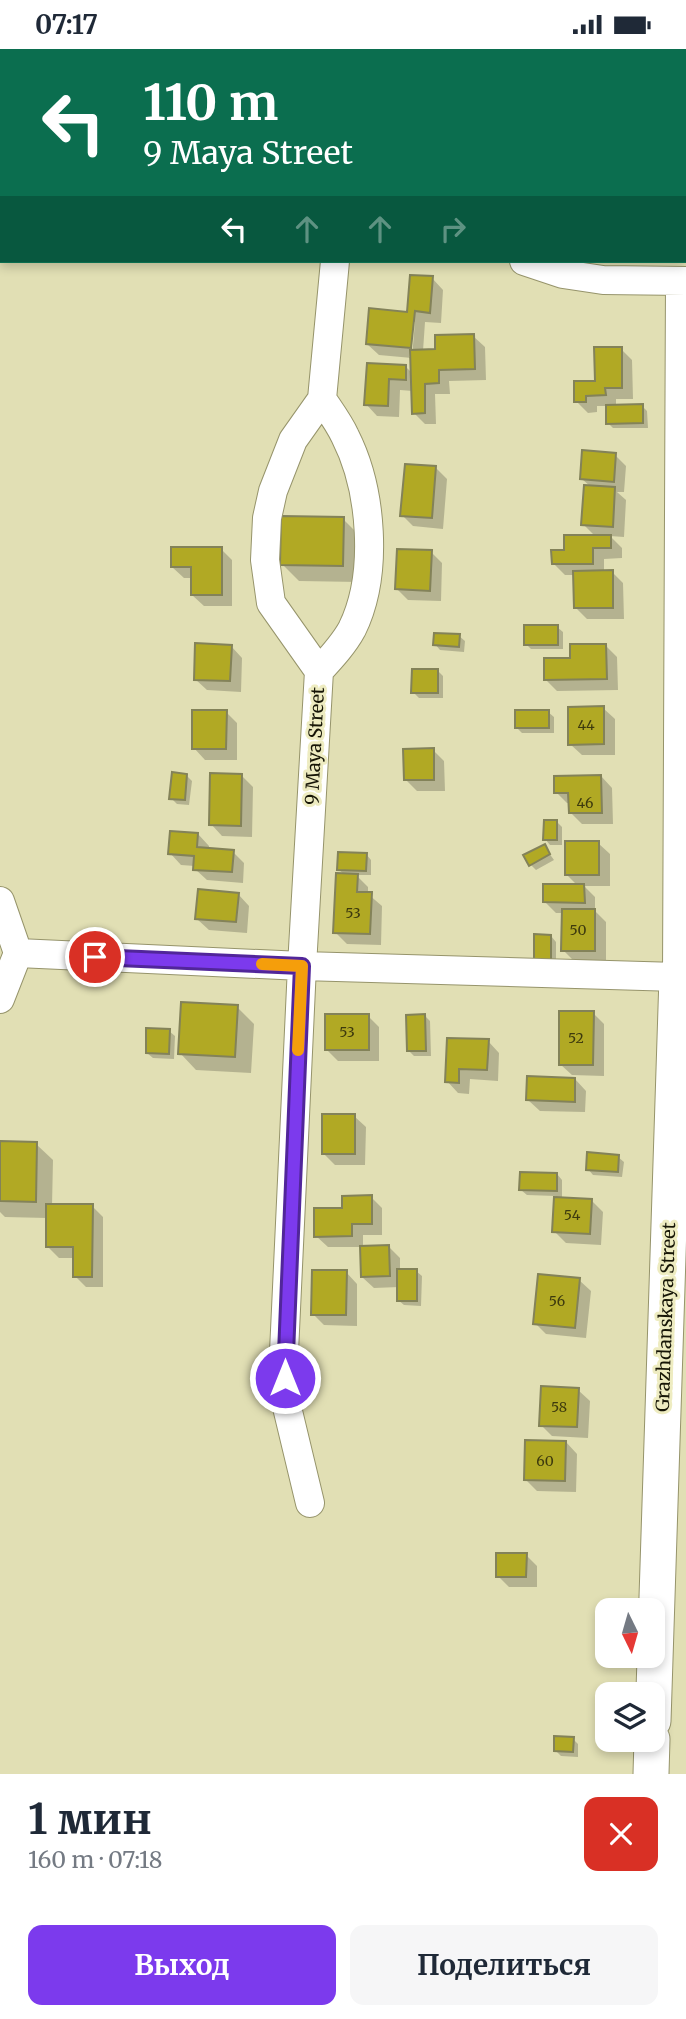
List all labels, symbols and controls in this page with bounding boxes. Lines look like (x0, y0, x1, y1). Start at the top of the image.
text: 07:17 (35, 8, 98, 41)
text: 110 m (143, 72, 278, 133)
icon: left (28, 77, 119, 168)
text: 9 Maya Street (143, 133, 353, 173)
icon: left (215, 210, 253, 248)
icon: ahead (288, 210, 326, 248)
icon: ahead (361, 210, 399, 248)
icon: right (434, 210, 472, 248)
street label: 9 Maya Street (300, 686, 329, 806)
house number: 44 (577, 716, 595, 734)
house number: 46 (577, 794, 593, 812)
house number: 53 (345, 904, 361, 922)
house number: 50 (570, 921, 586, 939)
pin (65, 927, 125, 987)
icon: arrive (76, 938, 114, 976)
house number: 53 (339, 1023, 355, 1041)
house number: 52 (568, 1029, 584, 1047)
house number: 54 (564, 1206, 581, 1224)
street label: Grazhdanskaya Street (651, 1222, 680, 1412)
house number: 56 (549, 1292, 565, 1310)
position arrow (248, 1341, 322, 1415)
house number: 58 (551, 1398, 567, 1416)
house number: 60 (536, 1452, 554, 1470)
north arrow (595, 1598, 665, 1668)
map controls (595, 1598, 665, 1752)
button: layers (595, 1682, 665, 1752)
text: 1 мин (28, 1793, 152, 1845)
button: close (584, 1797, 658, 1871)
text: 160 m · 07:18 (28, 1845, 162, 1874)
button: Выход (28, 1925, 336, 2005)
button: Поделиться (350, 1925, 658, 2005)

